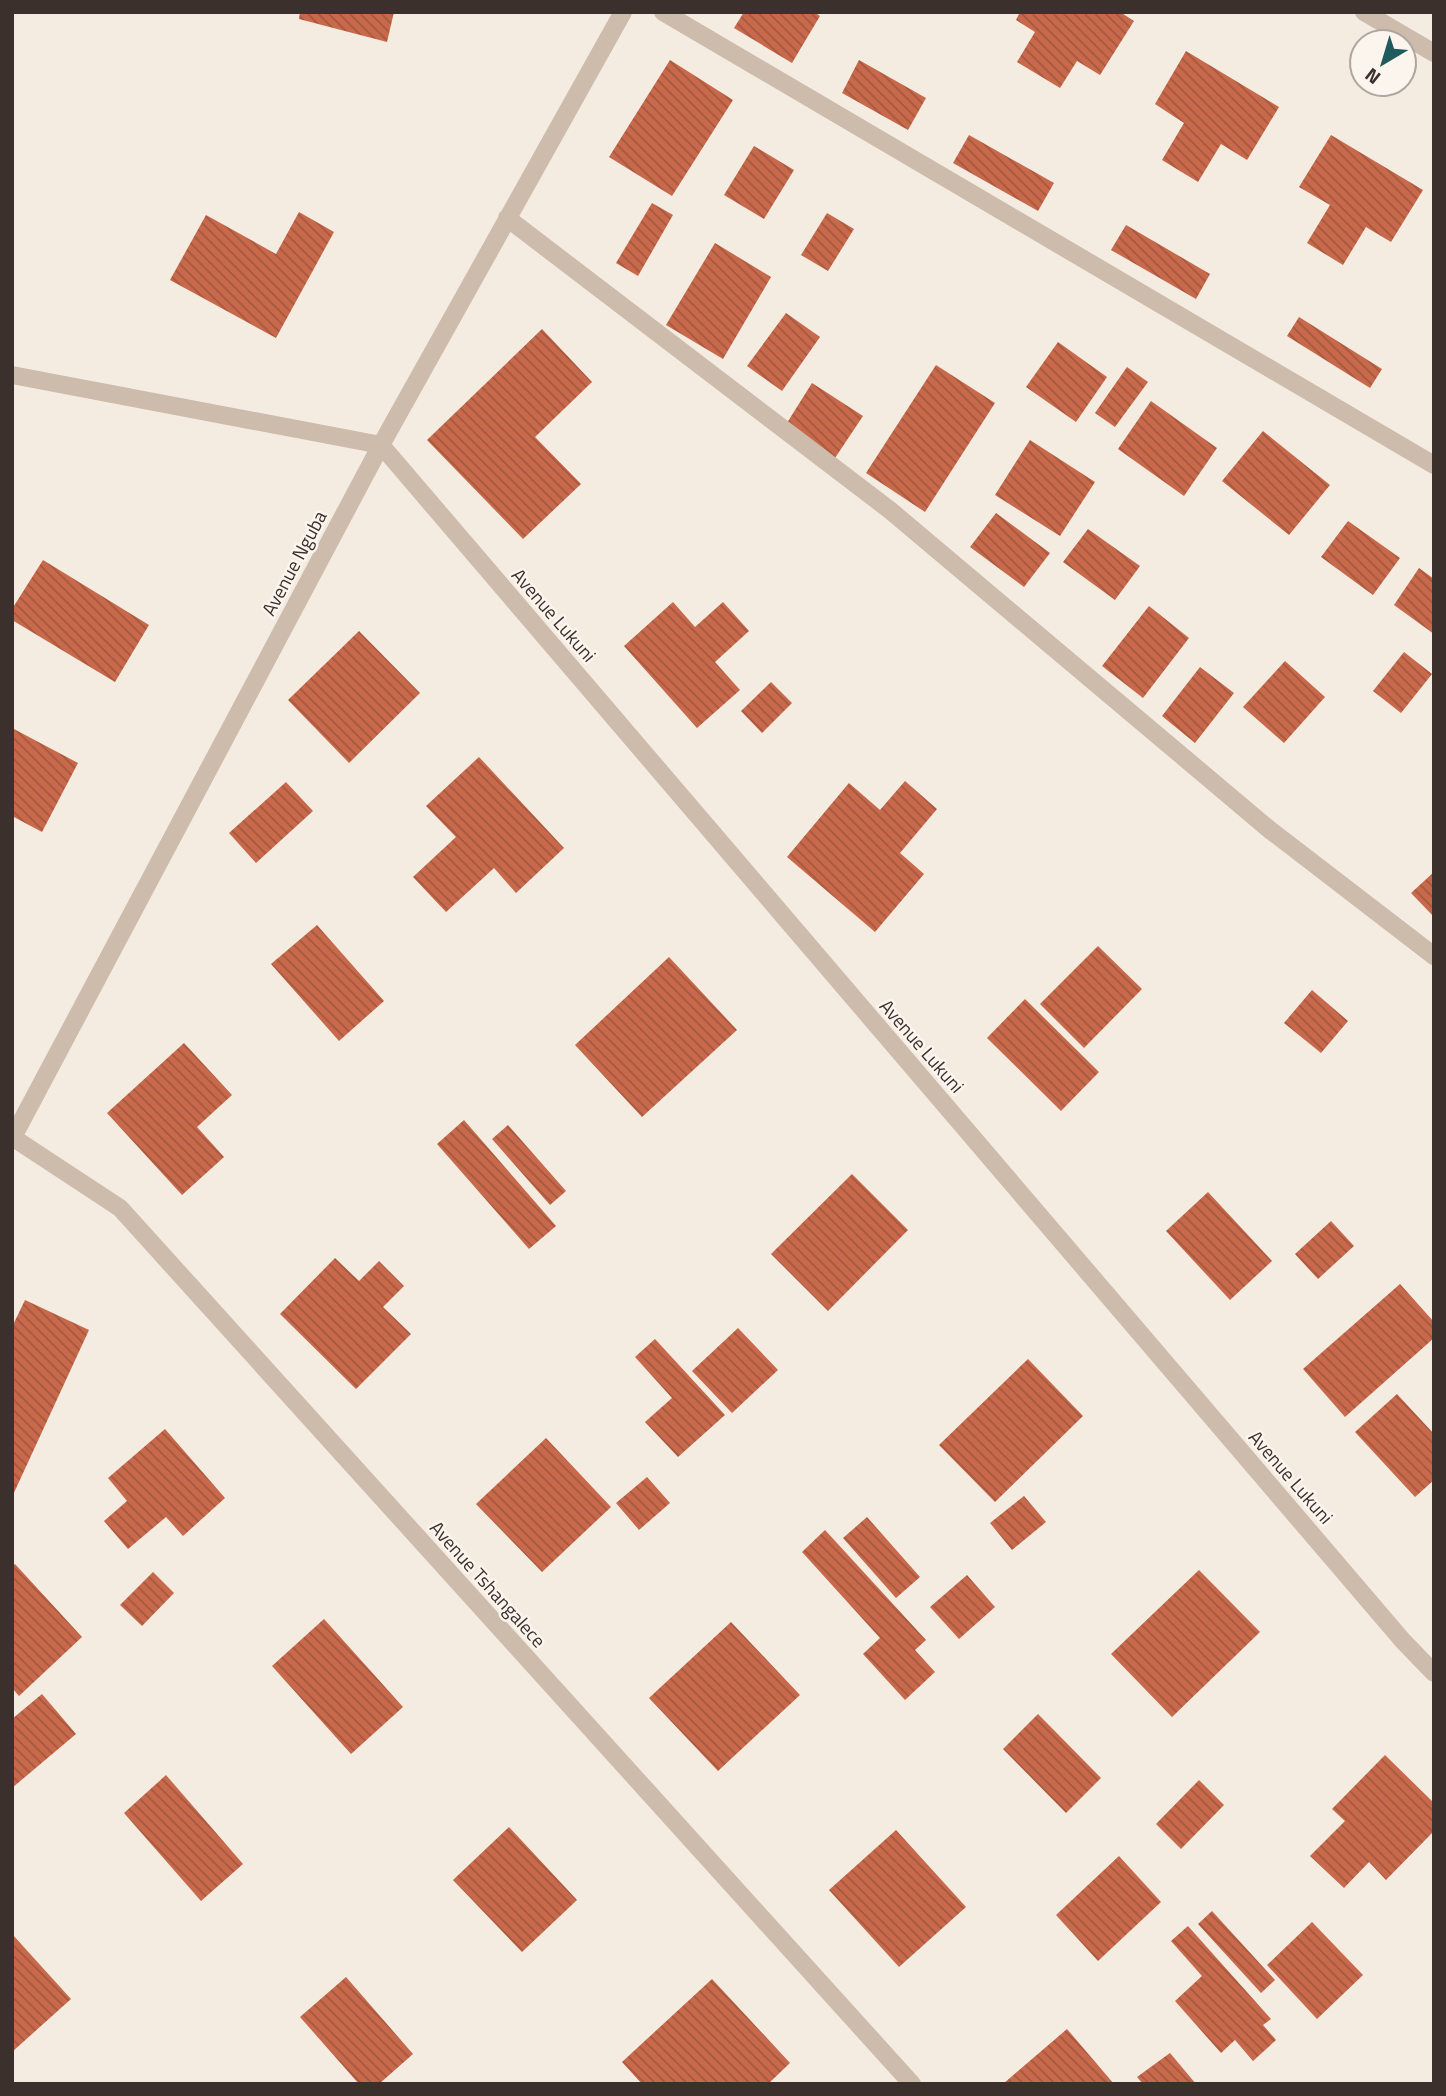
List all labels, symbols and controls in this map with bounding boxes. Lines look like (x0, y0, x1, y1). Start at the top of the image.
north arrow (1348, 28, 1418, 98)
text: N (1358, 61, 1386, 92)
street label: Avenue Nguba (254, 504, 334, 621)
street label: Avenue Lukuni (505, 561, 603, 668)
street label: Avenue Lukuni (873, 992, 971, 1099)
street label: Avenue Lukuni (1242, 1423, 1340, 1530)
street label: Avenue Tshangalece (423, 1514, 553, 1653)

